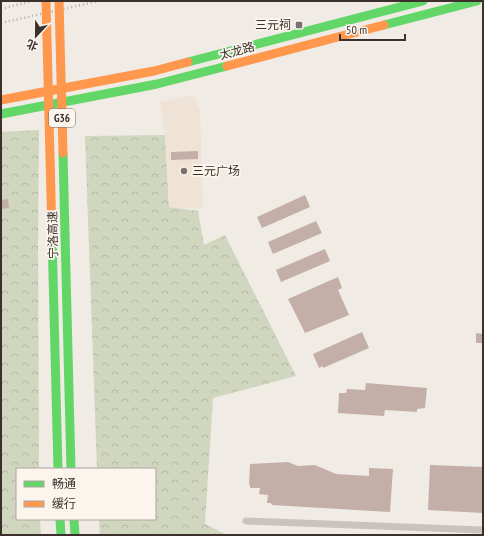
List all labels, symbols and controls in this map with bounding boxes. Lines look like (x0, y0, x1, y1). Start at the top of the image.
north arrow (16, 16, 56, 56)
scale bar (340, 16, 405, 42)
place label: 三元祠 (255, 17, 291, 32)
marker: 三元祠 (294, 20, 304, 30)
text: 50 m (346, 22, 367, 37)
text: 北 (25, 37, 40, 54)
street label: 太龙路 (218, 39, 256, 62)
road number: G36 (49, 109, 75, 127)
place label: 三元广场 (192, 163, 240, 178)
marker: 三元广场 (179, 166, 189, 176)
street label: 宁洛高速 (45, 211, 60, 259)
legend (16, 468, 156, 520)
text: 畅通 (52, 476, 76, 491)
text: 缓行 (52, 496, 76, 511)

